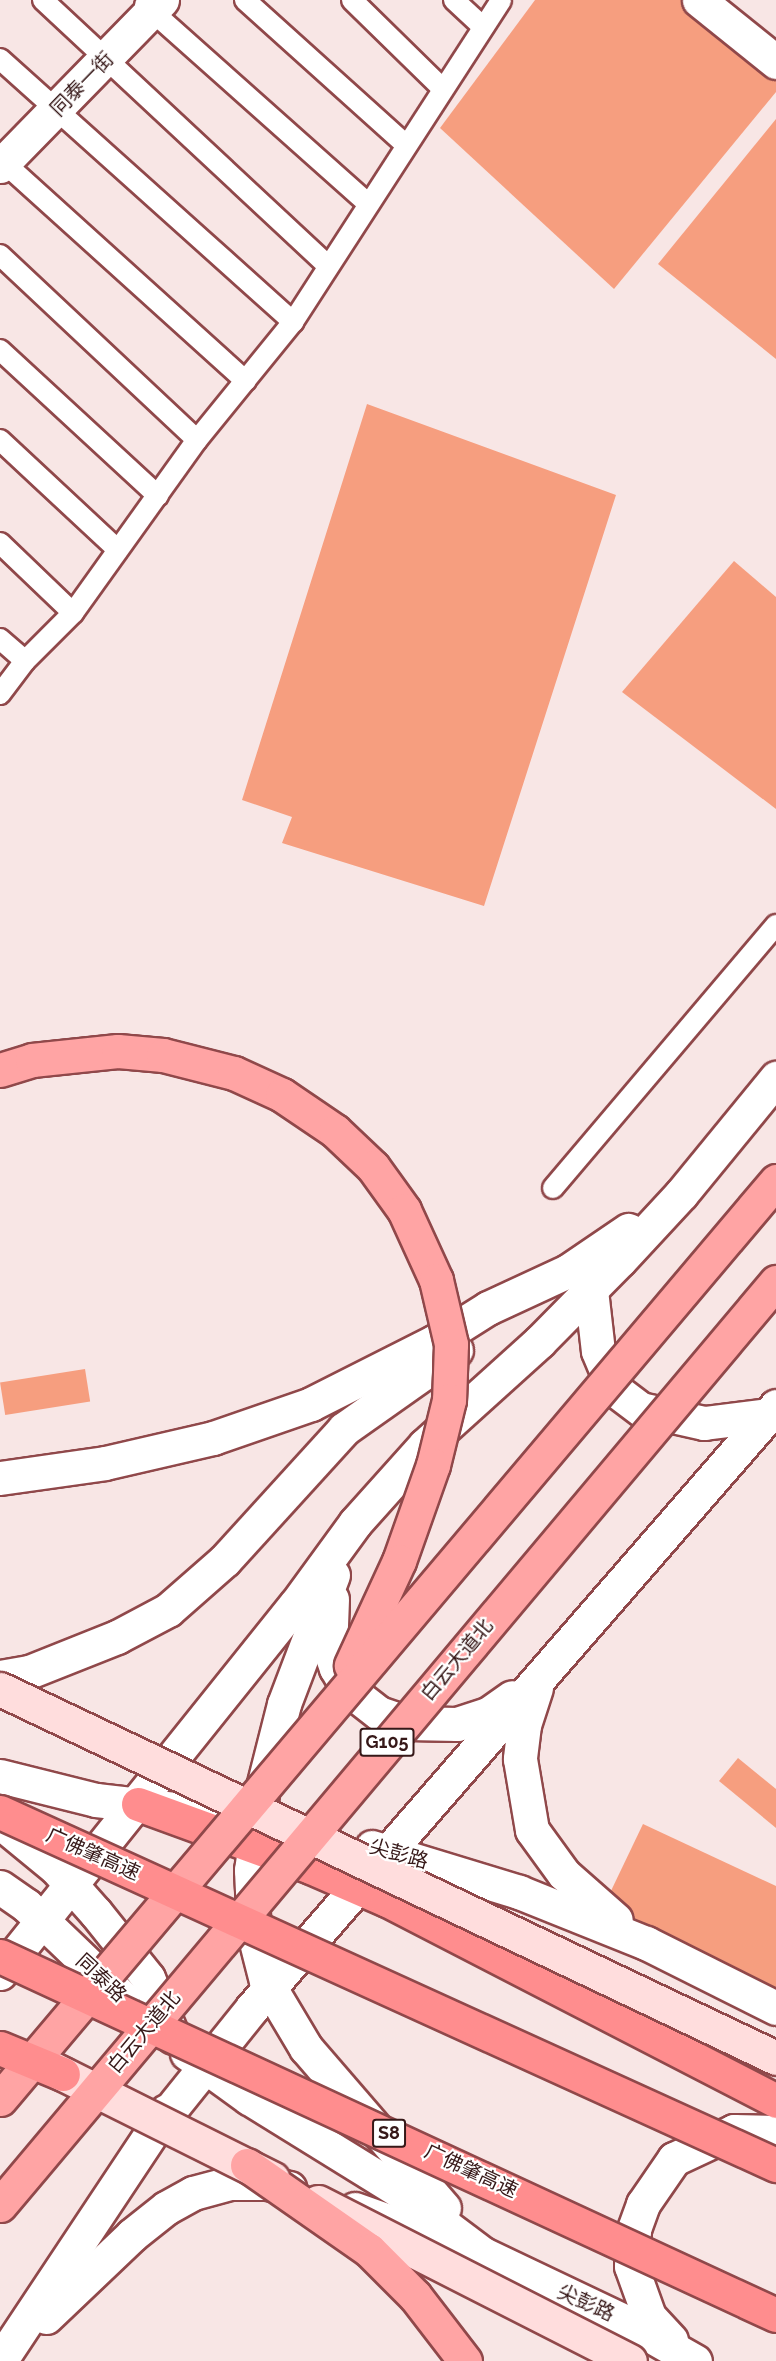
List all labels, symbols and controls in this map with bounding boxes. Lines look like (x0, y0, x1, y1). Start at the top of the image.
street label: 同泰一街 (46, 47, 118, 121)
street label: 白云大道北 (416, 1614, 498, 1706)
road number: G105 (358, 1727, 416, 1757)
street label: 广佛肇高速 (42, 1823, 144, 1885)
street label: 尖彭路 (367, 1834, 431, 1874)
street label: 同泰路 (71, 1949, 131, 2007)
street label: 白云大道北 (103, 1986, 185, 2078)
road number: S8 (371, 2118, 407, 2148)
street label: 广佛肇高速 (421, 2139, 521, 2203)
street label: 尖彭路 (554, 2279, 618, 2327)

